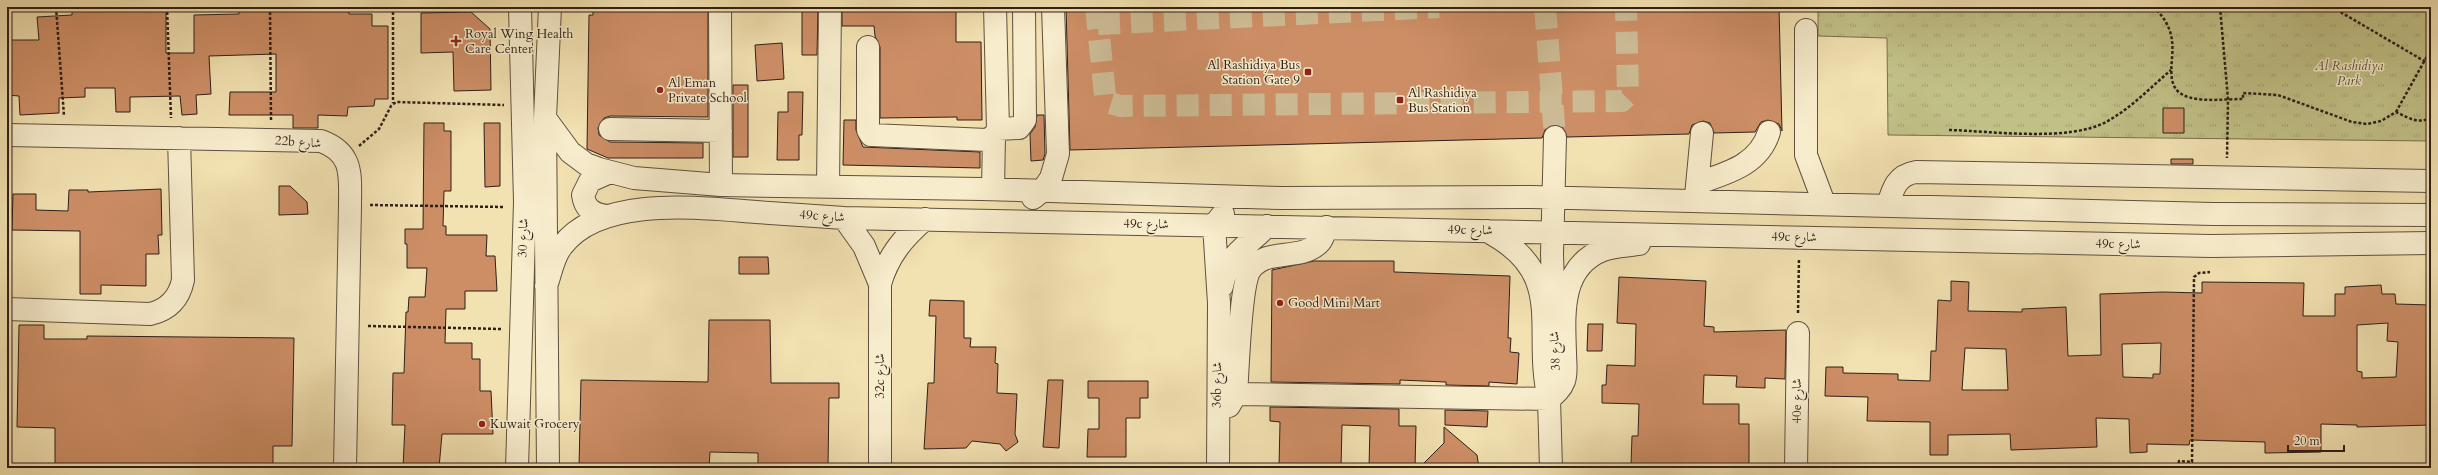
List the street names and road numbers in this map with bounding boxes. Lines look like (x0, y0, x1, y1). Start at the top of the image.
street label: 22b شارع (274, 131, 322, 155)
street label: 49c شارع (799, 205, 845, 229)
street label: 49c شارع (1123, 215, 1169, 235)
street label: شارع 30 (513, 218, 535, 258)
street label: 49c شارع (1447, 221, 1493, 241)
street label: 49c شارع (1771, 228, 1817, 248)
street label: 49c شارع (2095, 235, 2141, 255)
street label: شارع 38 (1545, 331, 1567, 371)
street label: 32c شارع (871, 353, 891, 399)
street label: 36b شارع (1208, 362, 1228, 408)
street label: 40e شارع (1788, 378, 1808, 424)

